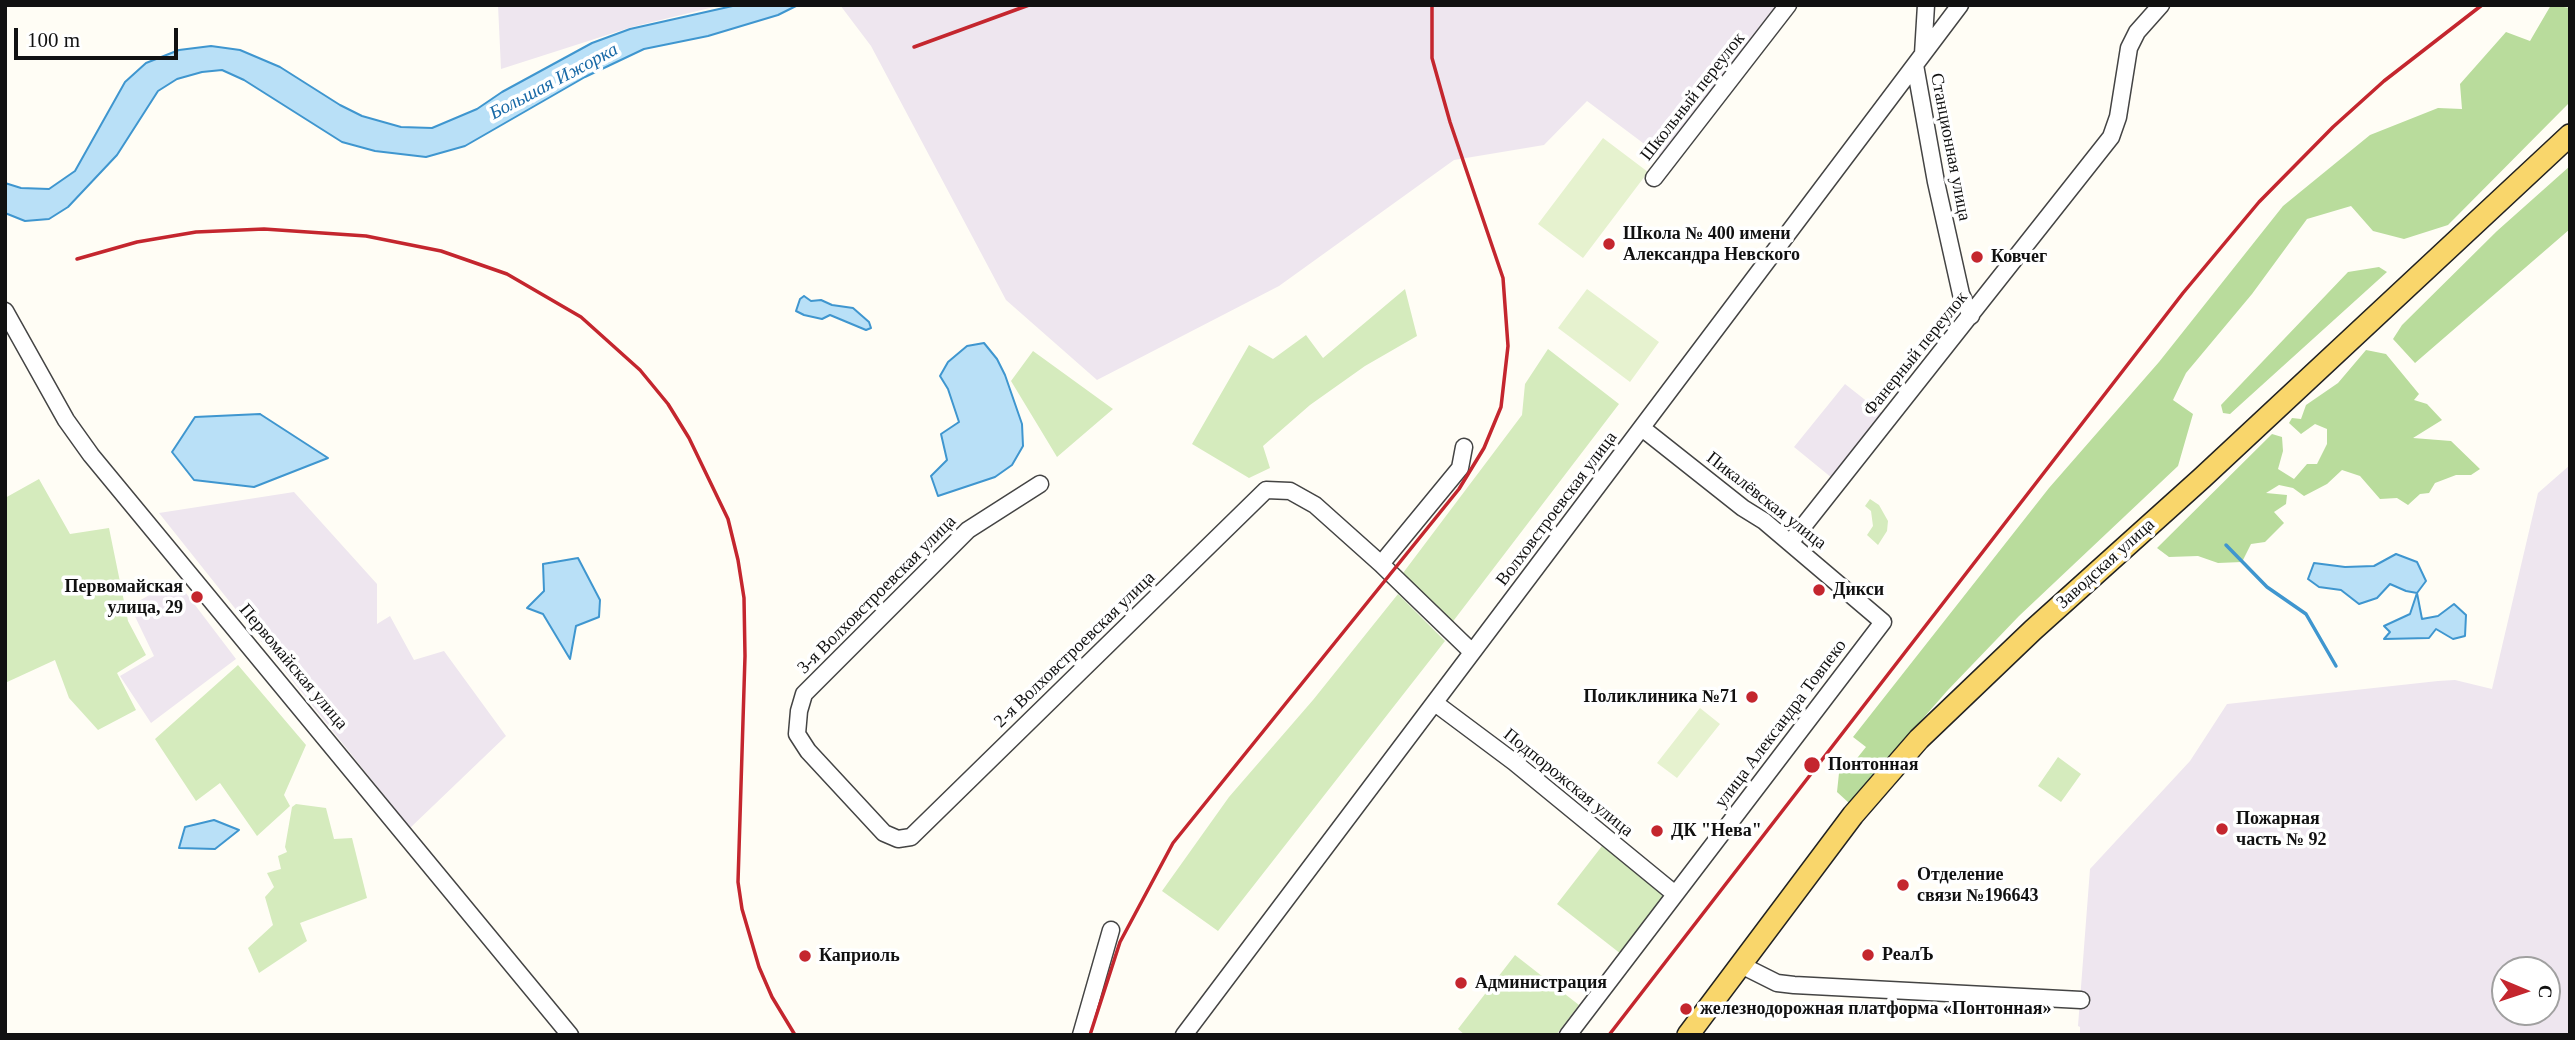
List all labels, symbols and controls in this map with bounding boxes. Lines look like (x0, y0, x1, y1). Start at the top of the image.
scale bar (18, 14, 182, 58)
text: 100 m (27, 28, 80, 52)
street label: Школьный переулок (1636, 29, 1750, 165)
water label: Большая Ижорка (486, 39, 622, 125)
street label: Станционная улица (1925, 71, 1975, 223)
place label: Школа № 400 имени Александра Невского (1623, 223, 1800, 266)
marker: Школа № 400 имени Александра Невского (1601, 236, 1617, 252)
place label: Ковчег (1991, 246, 2047, 268)
marker: Ковчег (1969, 249, 1985, 265)
street label: Фанерный переулок (1859, 287, 1973, 421)
street label: Волховстроевская улица (1492, 428, 1622, 590)
street label: Пикалёвская улица (1702, 447, 1830, 555)
street label: 3-я Волховстроевская улица (793, 511, 961, 679)
street label: Заводская улица (2052, 514, 2160, 614)
street label: 2-я Волховстроевская улица (990, 567, 1160, 733)
place label: Первомайская улица, 29 (64, 576, 183, 618)
place label: Дикси (1833, 579, 1884, 601)
marker: Дикси (1811, 582, 1827, 598)
marker: Первомайская улица, 29 (189, 589, 205, 605)
street label: Первомайская улица (234, 600, 352, 734)
street label: улица Александра Товпеко (1711, 636, 1851, 812)
place label: Поликлиника №71 (1583, 686, 1738, 708)
marker: Поликлиника №71 (1744, 689, 1760, 705)
street label: Подпорожская улица (1499, 724, 1637, 842)
place label: Понтонная (1828, 754, 1918, 776)
marker: Понтонная (1802, 755, 1822, 775)
place label: Пожарная часть № 92 (2236, 808, 2327, 850)
place label: ДК "Нева" (1671, 820, 1762, 842)
marker: Пожарная часть № 92 (2214, 821, 2230, 837)
marker: ДК "Нева" (1649, 823, 1665, 839)
place label: Отделение связи №196643 (1917, 864, 2038, 906)
marker: Отделение связи №196643 (1895, 877, 1911, 893)
place label: РеалЪ (1882, 944, 1934, 966)
place label: Каприоль (819, 945, 900, 967)
marker: РеалЪ (1860, 947, 1876, 963)
marker: Каприоль (797, 948, 813, 964)
north arrow (2491, 956, 2561, 1026)
place label: Администрация (1475, 972, 1607, 994)
marker: Администрация (1453, 975, 1469, 991)
text: С (2535, 984, 2556, 999)
place label: железнодорожная платформа «Понтонная» (1700, 998, 2051, 1020)
marker: железнодорожная платформа «Понтонная» (1678, 1001, 1694, 1017)

